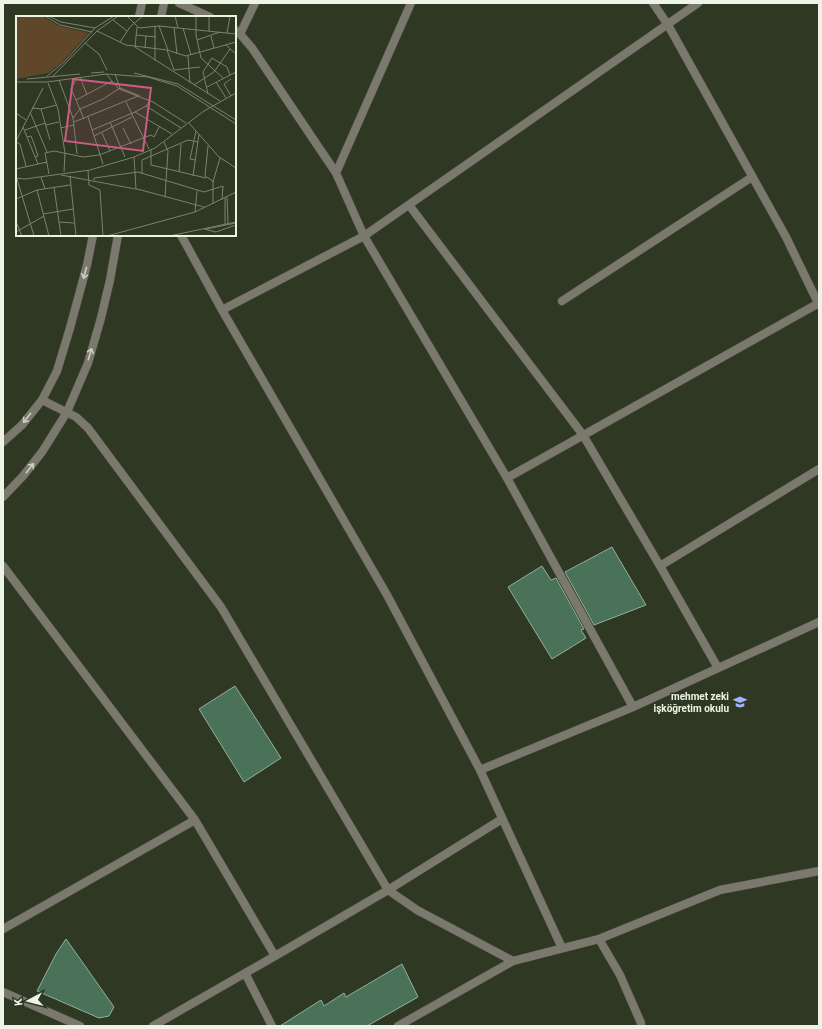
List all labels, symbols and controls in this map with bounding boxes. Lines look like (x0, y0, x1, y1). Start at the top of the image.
inset map (16, 16, 236, 236)
one-way arrow (80, 266, 88, 279)
one-way arrow (87, 348, 94, 361)
one-way arrow (23, 413, 32, 424)
one-way arrow (25, 463, 34, 474)
place label: mehmet zeki işköğretim okulu (654, 691, 729, 714)
school or university icon: mehmet zeki işköğretim okulu (732, 694, 748, 710)
north arrow (8, 981, 48, 1021)
text: K (12, 997, 25, 1006)

